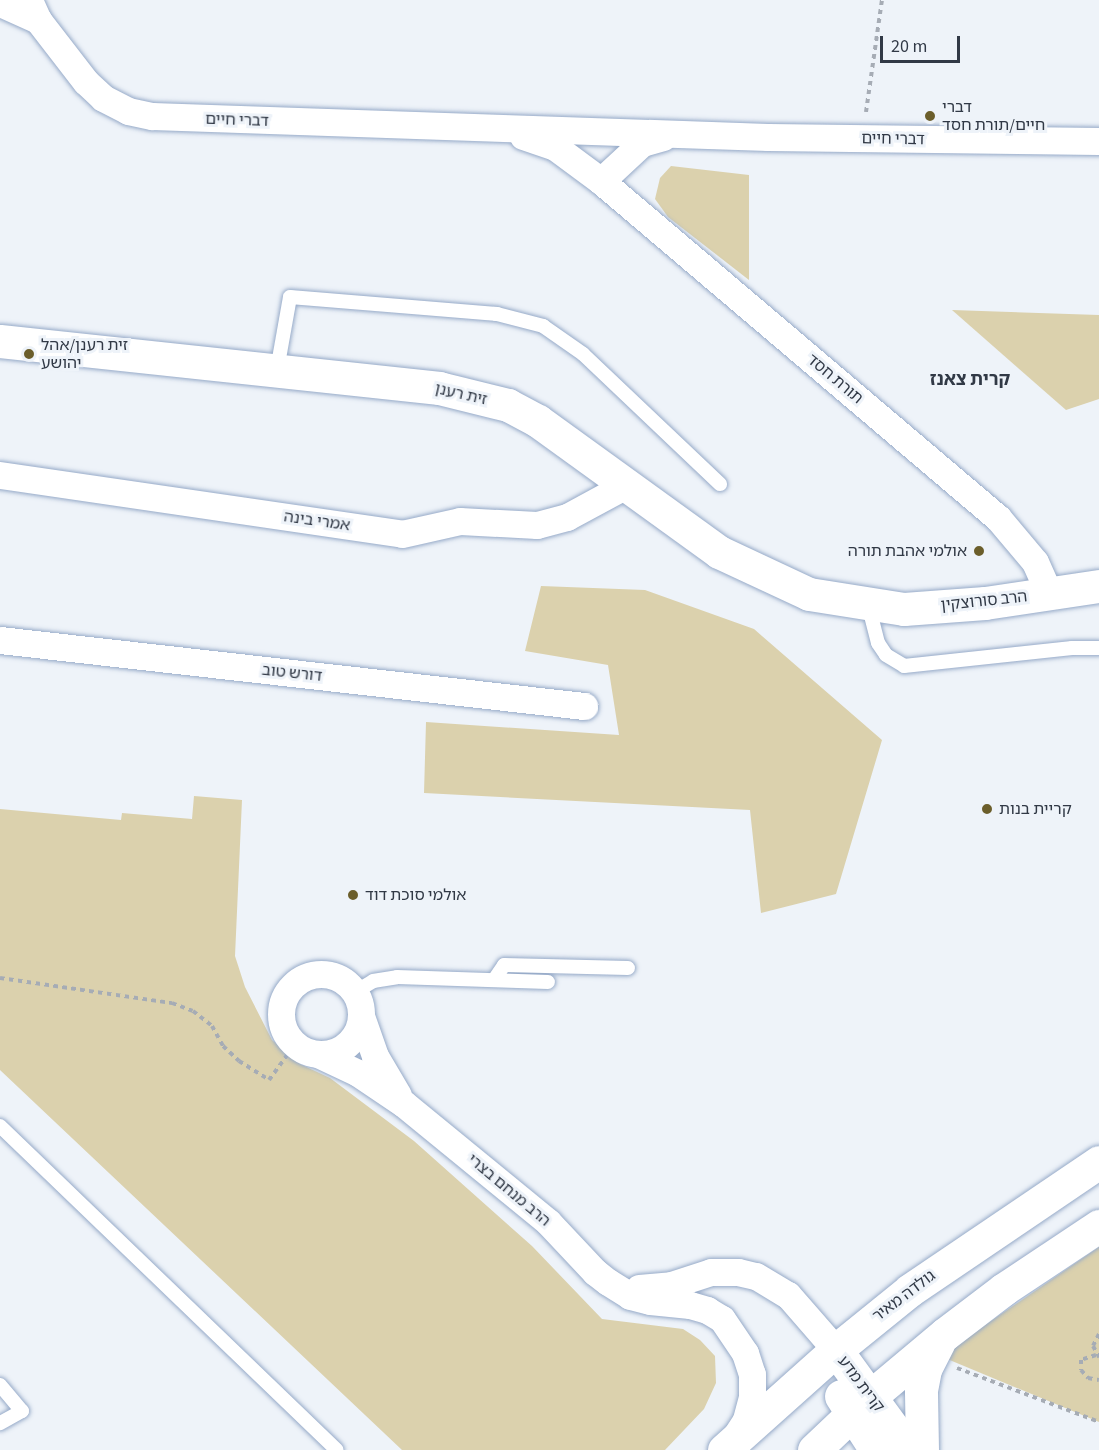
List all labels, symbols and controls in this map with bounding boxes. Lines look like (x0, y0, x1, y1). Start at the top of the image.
scale bar (883, 24, 962, 62)
text: 20 m (891, 34, 927, 59)
place label: דברי חיים/תורת חסד (942, 97, 1045, 135)
street label: דברי חיים (205, 109, 269, 131)
marker: דברי חיים/תורת חסד (923, 109, 937, 123)
street label: דברי חיים (861, 129, 925, 149)
place label: זית רענן/אהל יהושע (41, 335, 128, 373)
marker: זית רענן/אהל יהושע (22, 347, 36, 361)
street label: תורת חסד (803, 350, 867, 408)
district label: קרית צאנז (930, 369, 1010, 391)
street label: זית רענן (433, 379, 489, 409)
street label: אמרי בינה (283, 507, 351, 535)
place label: אולמי אהבת תורה (848, 541, 967, 561)
marker: אולמי אהבת תורה (972, 544, 986, 558)
street label: הרב סורוצקין (940, 587, 1028, 615)
street label: דורש טוב (261, 660, 323, 686)
place label: קריית בנות (999, 799, 1072, 819)
marker: קריית בנות (980, 802, 994, 816)
place label: אולמי סוכת דוד (365, 885, 466, 905)
marker: אולמי סוכת דוד (346, 888, 360, 902)
street label: הרב מנחם בצרי (464, 1150, 554, 1230)
street label: גולדה מאיר (869, 1266, 939, 1326)
street label: קרית מדע (834, 1352, 888, 1416)

